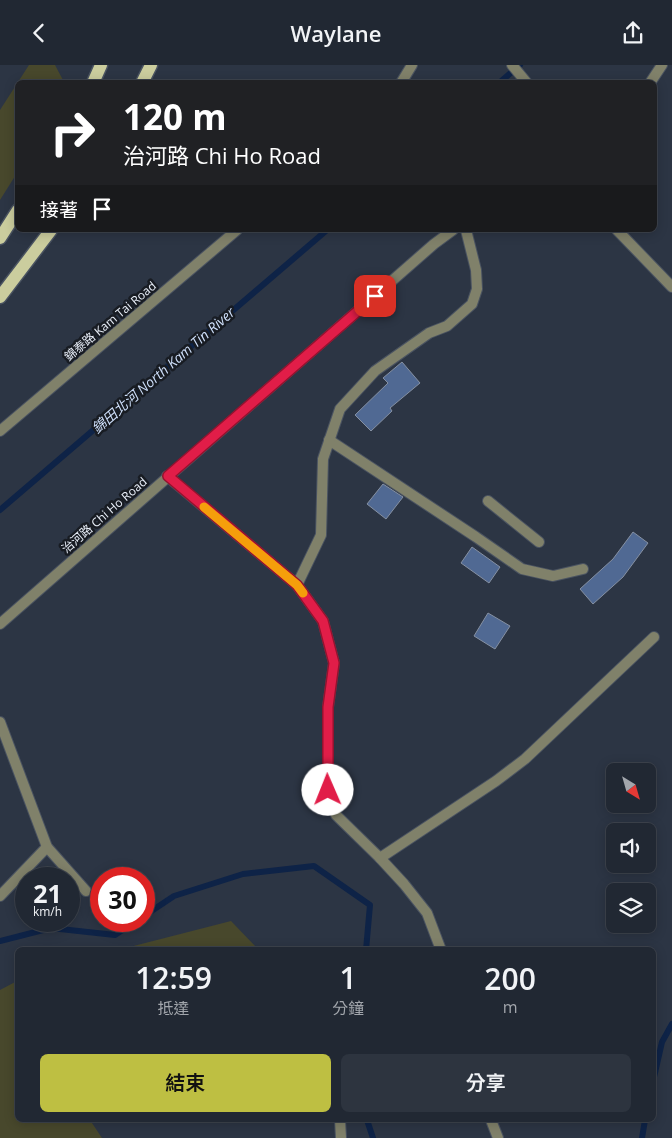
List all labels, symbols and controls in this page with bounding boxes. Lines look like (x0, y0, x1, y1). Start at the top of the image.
text: Waylane (291, 18, 381, 48)
icon: back (25, 19, 53, 47)
icon: share (619, 19, 647, 47)
text: 120 m (123, 93, 227, 140)
icon: right (40, 100, 105, 165)
text: 治河路 Chi Ho Road (123, 140, 321, 170)
icon: arrive (88, 195, 116, 223)
text: 接著 (40, 197, 78, 223)
pin (354, 275, 396, 317)
street label: 錦泰路 Kam Tai Road (60, 277, 160, 365)
icon: arrive (361, 282, 389, 310)
water label: 錦田北河 North Kam Tin River (88, 302, 239, 437)
street label: 治河路 Chi Ho Road (58, 473, 150, 557)
position arrow (301, 763, 353, 815)
north arrow (606, 763, 656, 813)
map controls (606, 763, 656, 933)
button: sound (606, 823, 656, 873)
speed limit sign: 30 (90, 867, 155, 932)
text: 21 (33, 876, 62, 910)
button: layers (606, 883, 656, 933)
text: km/h (33, 903, 62, 920)
text: 12:59 (135, 957, 212, 998)
text: 1 (340, 957, 357, 998)
text: 200 (484, 958, 536, 999)
text: m (503, 996, 517, 1018)
text: 抵達 (158, 997, 190, 1019)
text: 分鐘 (332, 997, 364, 1019)
button: 結束 (40, 1054, 331, 1112)
button: 分享 (341, 1054, 631, 1112)

